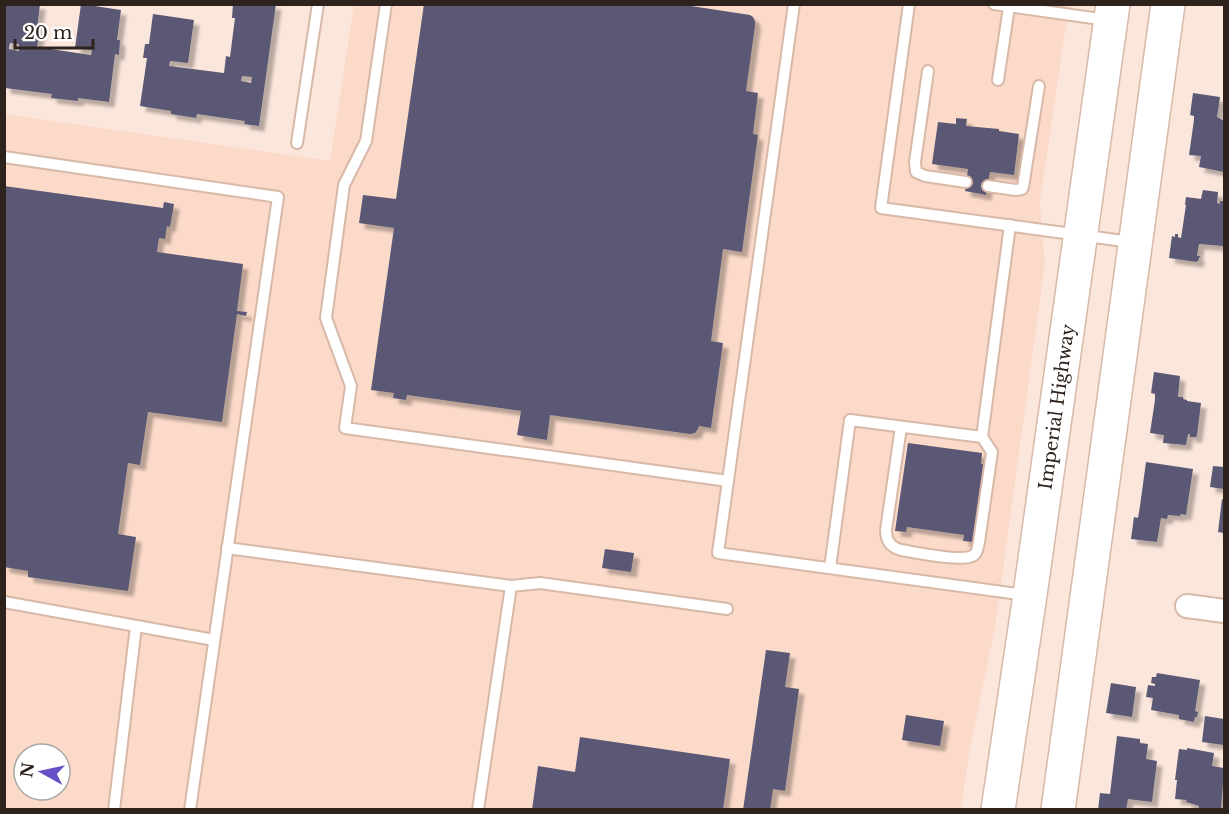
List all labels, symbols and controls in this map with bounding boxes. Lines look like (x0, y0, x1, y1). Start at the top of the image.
scale bar (15, 12, 93, 50)
text: 20 m (24, 22, 72, 44)
street label: Imperial Highway (1034, 322, 1080, 491)
north arrow (12, 742, 72, 802)
text: N (16, 761, 38, 779)

